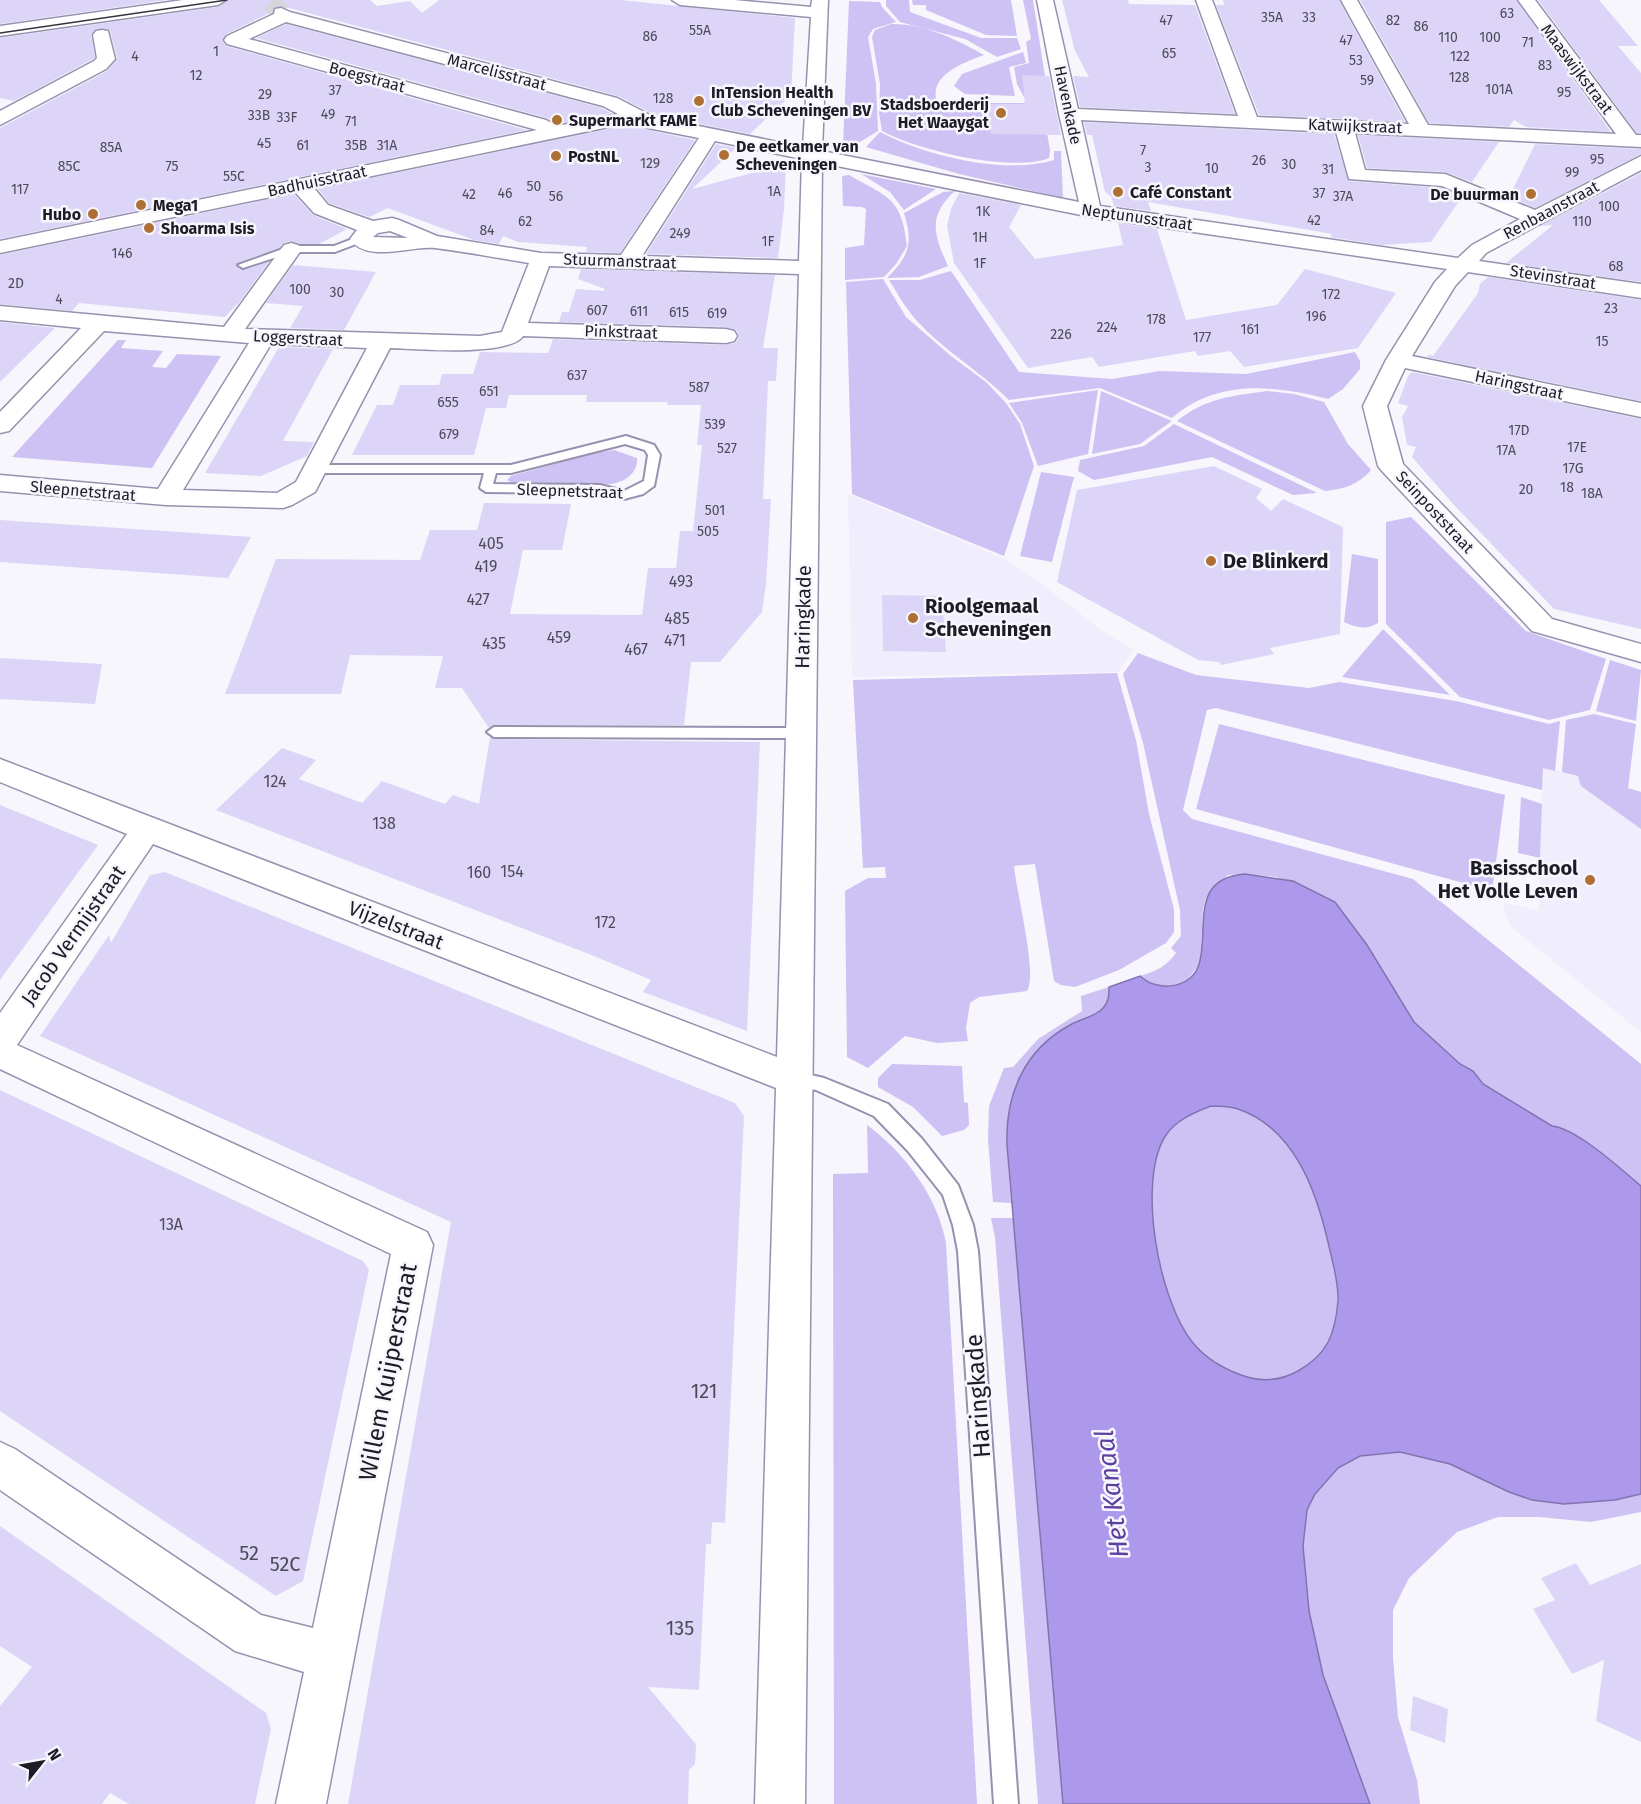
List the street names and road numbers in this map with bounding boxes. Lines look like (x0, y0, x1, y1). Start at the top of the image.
street label: Maaswijkstraat (1537, 20, 1617, 118)
street label: Marcelisstraat (446, 50, 549, 94)
street label: Boegstraat (327, 58, 407, 96)
street label: Havenkade (1050, 64, 1086, 146)
street label: Katwijkstraat (1308, 115, 1403, 137)
street label: Badhuisstraat (266, 161, 368, 201)
street label: Renbaanstraat (1500, 177, 1602, 243)
street label: Neptunusstraat (1080, 200, 1194, 234)
street label: Stuurmanstraat (563, 250, 677, 272)
street label: Stevinstraat (1509, 261, 1597, 293)
street label: Pinkstraat (584, 321, 658, 343)
street label: Loggerstraat (253, 326, 344, 350)
street label: Haringstraat (1473, 366, 1565, 404)
street label: Seinpoststraat (1392, 467, 1478, 557)
street label: Sleepnetstraat (29, 477, 137, 505)
street label: Sleepnetstraat (517, 480, 624, 502)
street label: Haringkade (790, 565, 816, 669)
street label: Jacob Vermijstraat (16, 860, 131, 1010)
street label: Vijzelstraat (345, 896, 448, 954)
street label: Willem Kuijperstraat (353, 1260, 423, 1483)
street label: Haringkade (960, 1333, 996, 1459)

